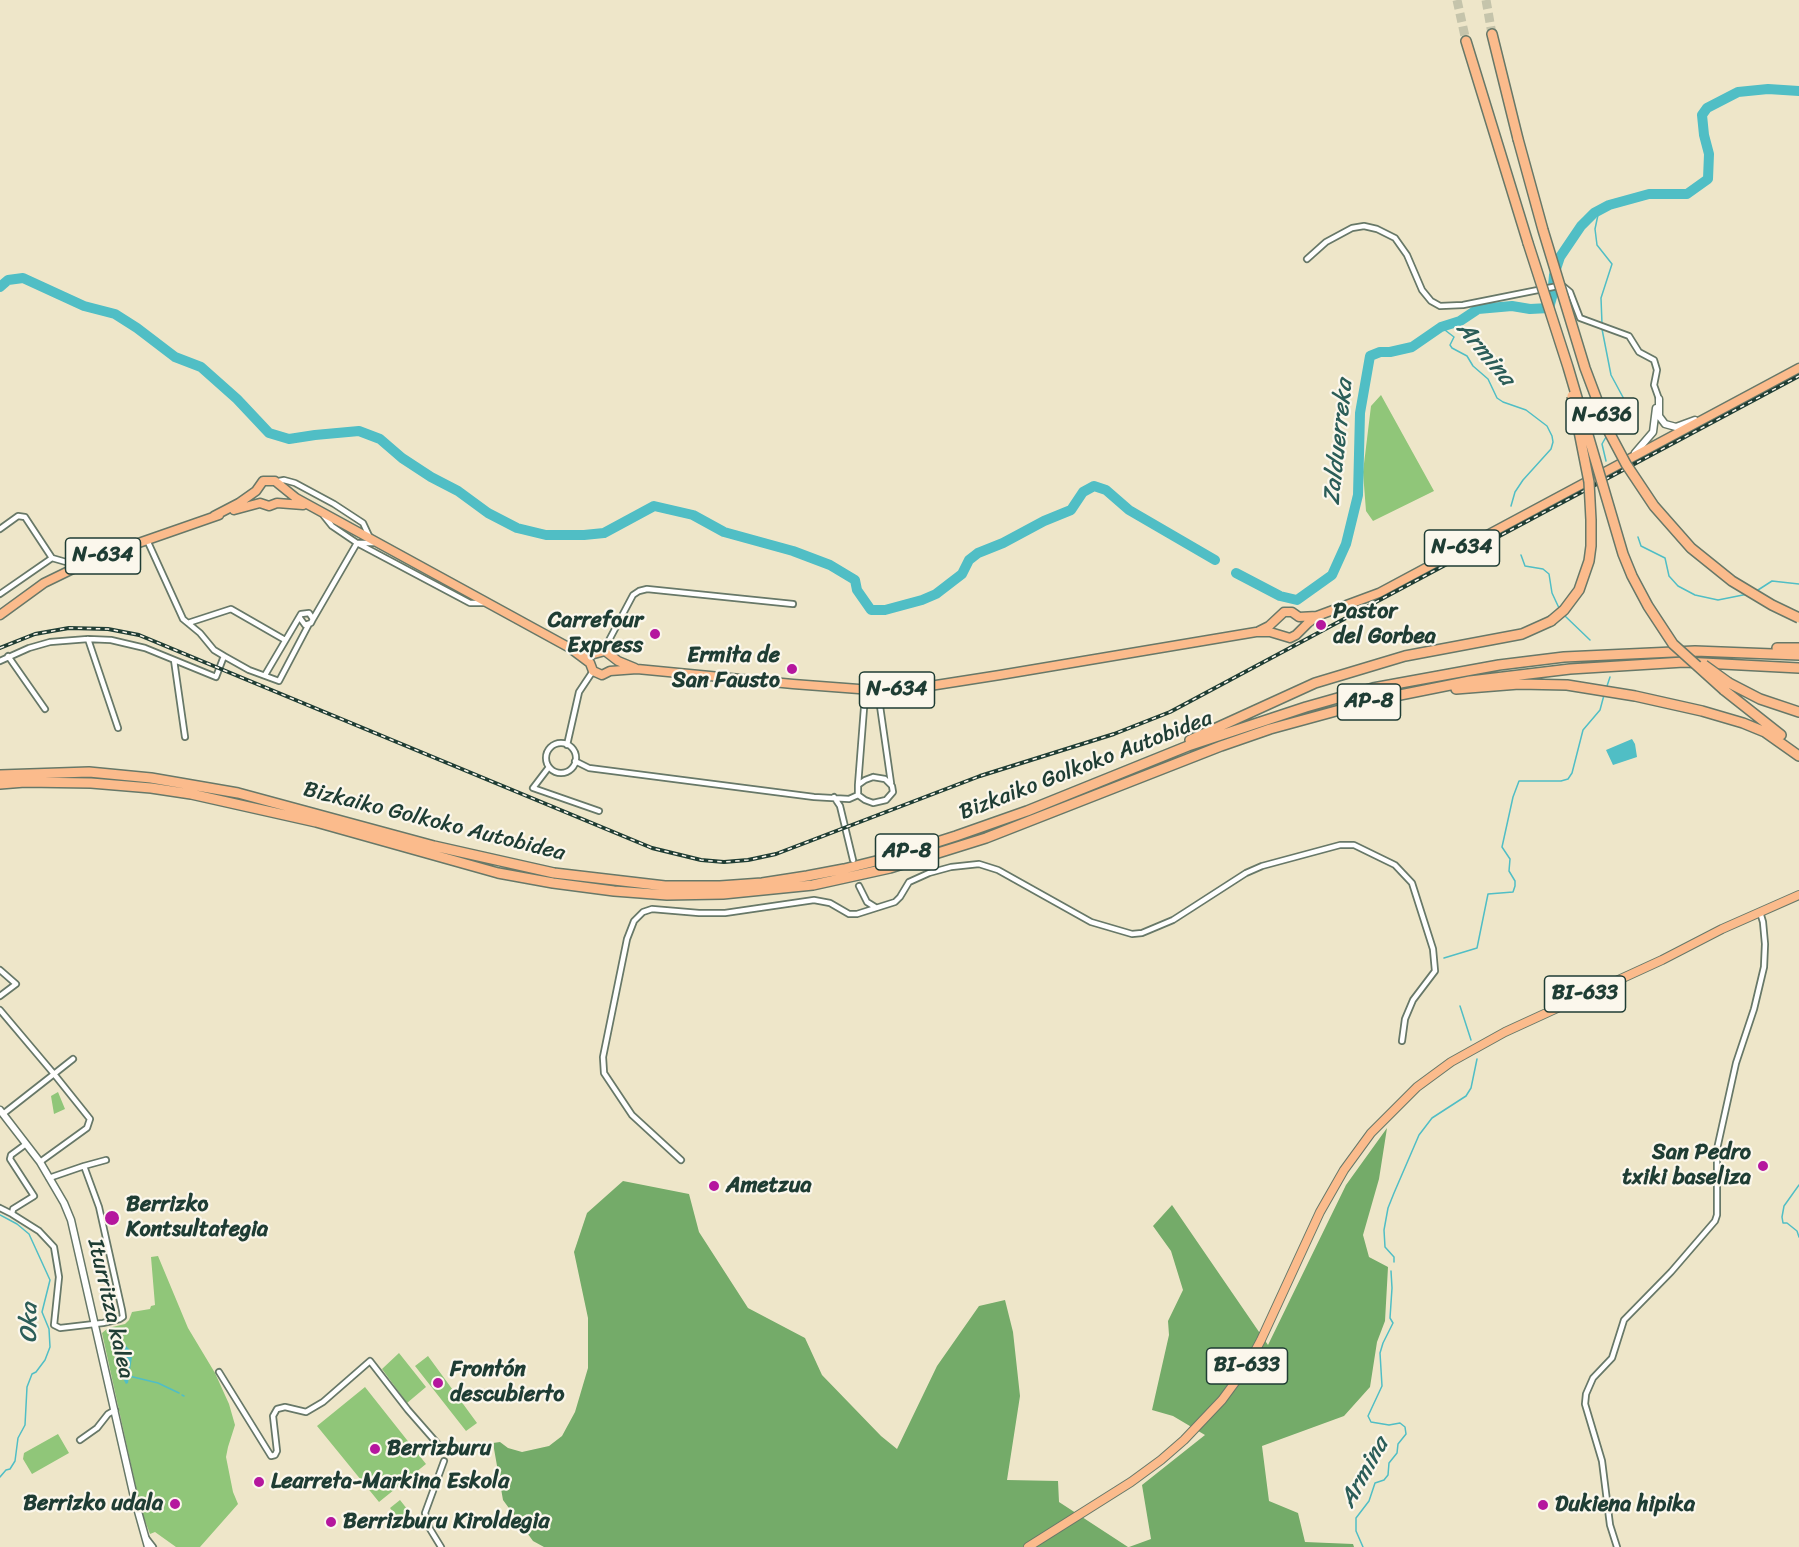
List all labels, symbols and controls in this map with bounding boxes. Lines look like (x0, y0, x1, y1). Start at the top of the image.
water label: Armina (1450, 316, 1520, 392)
water label: Zalduerreka (1318, 378, 1360, 506)
road number: N-636 (1566, 398, 1638, 434)
road number: N-634 (1424, 530, 1500, 566)
road number: N-634 (66, 538, 140, 574)
place label: Pastor del Gorbea (1333, 599, 1436, 650)
place label: Carrefour Express (548, 608, 643, 660)
marker: Pastor del Gorbea (1314, 618, 1328, 632)
marker: Carrefour Express (648, 627, 662, 641)
place label: Ermita de San Fausto (672, 643, 780, 694)
marker: Ermita de San Fausto (785, 662, 799, 676)
road number: N-634 (860, 672, 934, 708)
road number: AP-8 (1338, 684, 1400, 720)
street label: Bizkaiko Golkoko Autobidea (956, 706, 1216, 826)
street label: Bizkaiko Golkoko Autobidea (300, 777, 568, 867)
road number: AP-8 (876, 834, 938, 870)
road number: BI-633 (1544, 976, 1626, 1012)
place label: San Pedro txiki baseliza (1622, 1140, 1751, 1192)
marker: San Pedro txiki baseliza (1756, 1159, 1770, 1173)
place label: Ametzua (726, 1173, 812, 1199)
marker: Ametzua (707, 1179, 721, 1193)
place label: Berrizko Kontsultategia (126, 1192, 268, 1244)
marker: Berrizko Kontsultategia (103, 1209, 121, 1227)
street label: Iturritza kalea (81, 1237, 139, 1381)
water label: Oka (15, 1303, 45, 1343)
road number: BI-633 (1206, 1348, 1288, 1384)
place label: Frontón descubierto (450, 1357, 564, 1408)
marker: Frontón descubierto (431, 1376, 445, 1390)
water label: Armina (1334, 1433, 1396, 1513)
place label: Berrizburu (387, 1436, 491, 1462)
marker: Berrizburu (368, 1442, 382, 1456)
place label: Learreta-Markina Eskola (271, 1469, 509, 1495)
marker: Learreta-Markina Eskola (252, 1475, 266, 1489)
place label: Berrizko udala (23, 1491, 163, 1517)
place label: Dukiena hipika (1555, 1492, 1695, 1518)
marker: Berrizko udala (168, 1497, 182, 1511)
marker: Dukiena hipika (1536, 1498, 1550, 1512)
place label: Berrizburu Kiroldegia (343, 1509, 549, 1535)
marker: Berrizburu Kiroldegia (324, 1515, 338, 1529)

